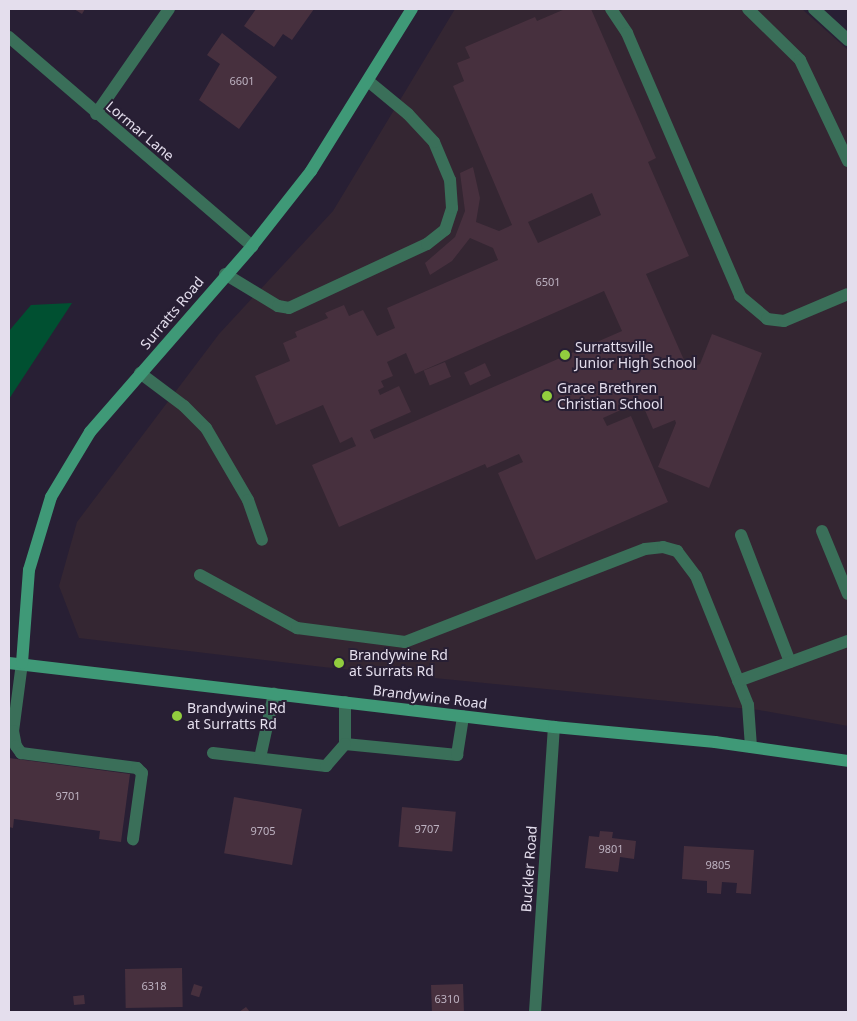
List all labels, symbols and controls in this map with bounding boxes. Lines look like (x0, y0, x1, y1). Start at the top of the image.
house number: 6601 (229, 74, 255, 88)
street label: Lormar Lane (103, 98, 177, 164)
street label: Surratts Road (137, 273, 207, 353)
house number: 6501 (535, 275, 561, 289)
place label: Surrattsville Junior High School (575, 339, 696, 372)
marker: Surrattsville Junior High School (559, 349, 571, 361)
place label: Grace Brethren Christian School (557, 380, 663, 412)
marker: Grace Brethren Christian School (541, 390, 553, 402)
place label: Brandywine Rd at Surrats Rd (349, 647, 448, 680)
marker: Brandywine Rd at Surrats Rd (333, 657, 345, 669)
street label: Brandywine Road (372, 682, 488, 712)
place label: Brandywine Rd at Surratts Rd (187, 700, 286, 732)
marker: Brandywine Rd at Surratts Rd (171, 710, 183, 722)
house number: 9701 (55, 789, 81, 803)
house number: 9707 (414, 822, 440, 836)
house number: 9705 (250, 824, 276, 838)
street label: Buckler Road (518, 825, 540, 913)
house number: 9801 (598, 842, 624, 856)
house number: 9805 (705, 858, 731, 872)
house number: 6318 (141, 979, 167, 993)
house number: 6310 (434, 992, 460, 1006)

